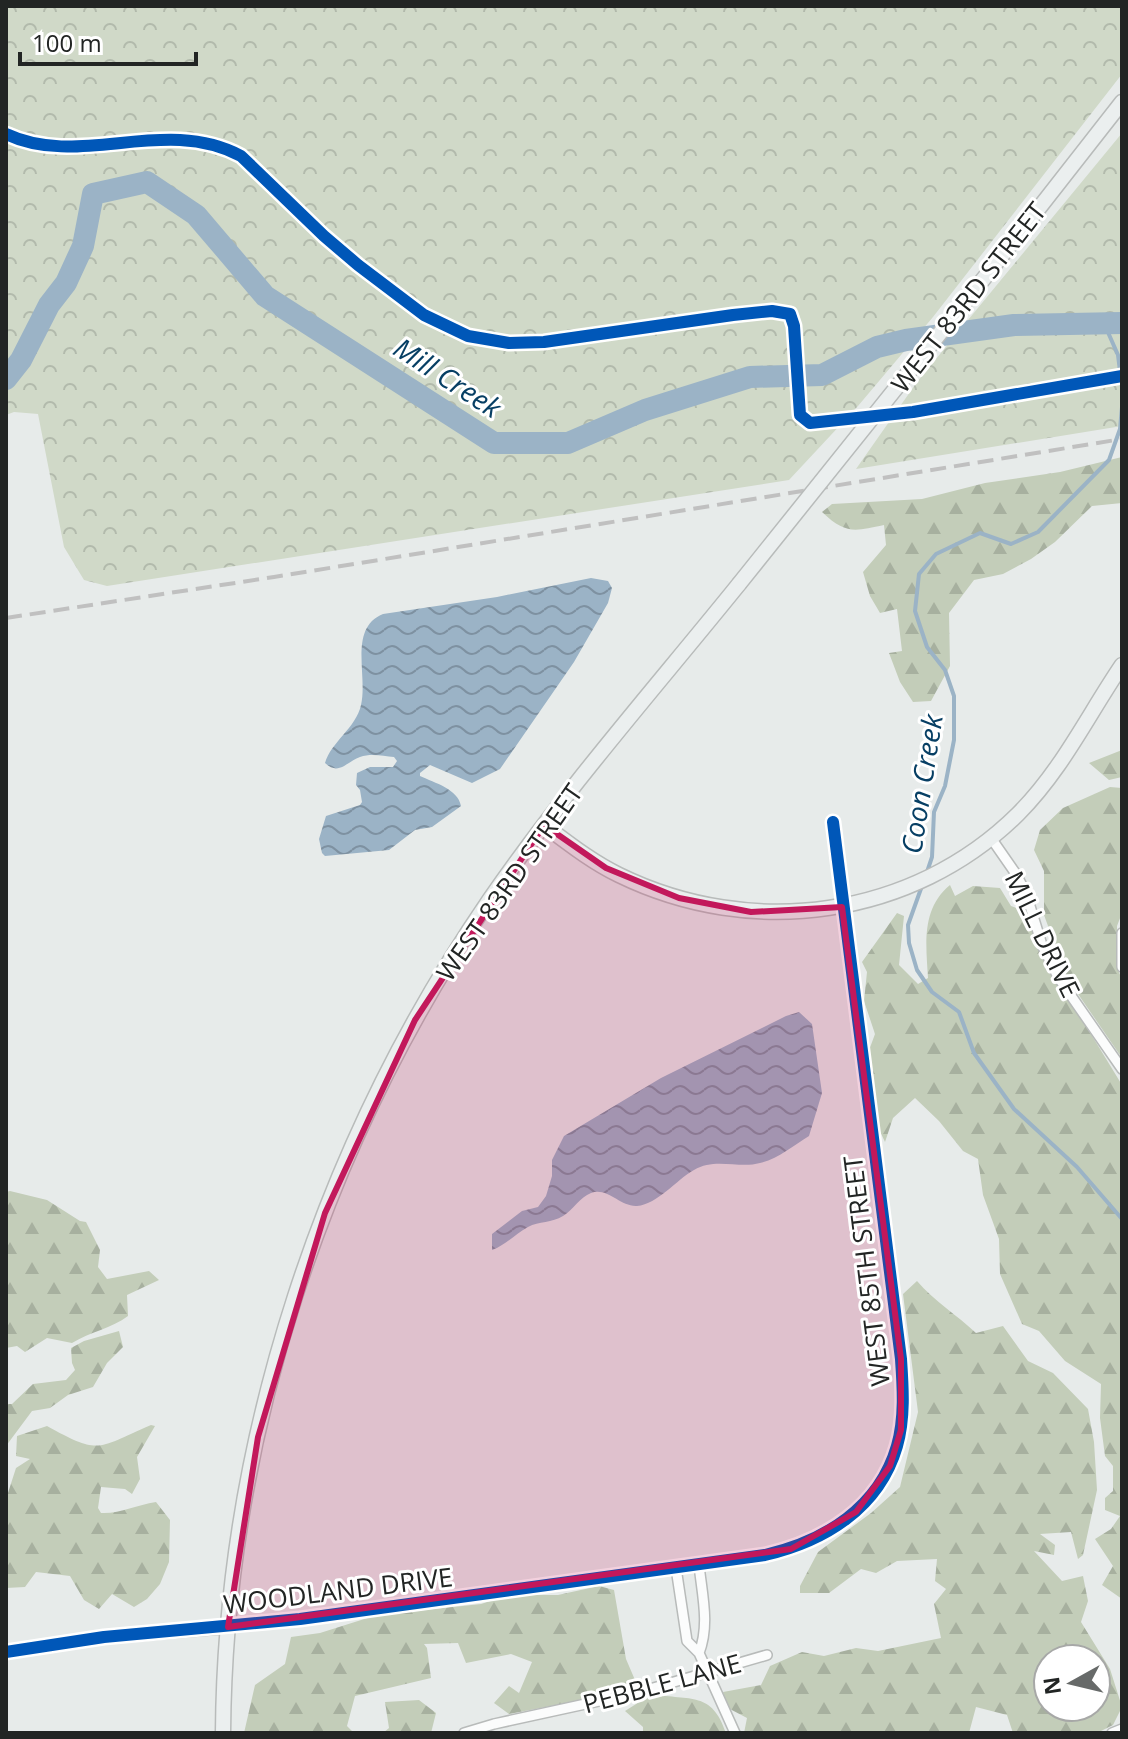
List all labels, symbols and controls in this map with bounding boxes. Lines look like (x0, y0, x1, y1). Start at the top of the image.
scale bar (20, 16, 196, 66)
text: 100 m (32, 26, 102, 59)
street label: WEST 83RD STREET (882, 194, 1054, 400)
water label: Mill Creek (387, 328, 510, 427)
water label: Coon Creek (891, 710, 951, 856)
street label: WEST 83RD STREET (427, 776, 591, 988)
street label: MILL DRIVE (997, 865, 1089, 1003)
street label: WEST 85TH STREET (834, 1153, 898, 1388)
street label: WOODLAND DRIVE (221, 1558, 455, 1622)
north arrow (1032, 1643, 1112, 1723)
street label: PEBBLE LANE (579, 1645, 745, 1721)
text: N (1035, 1675, 1067, 1697)

